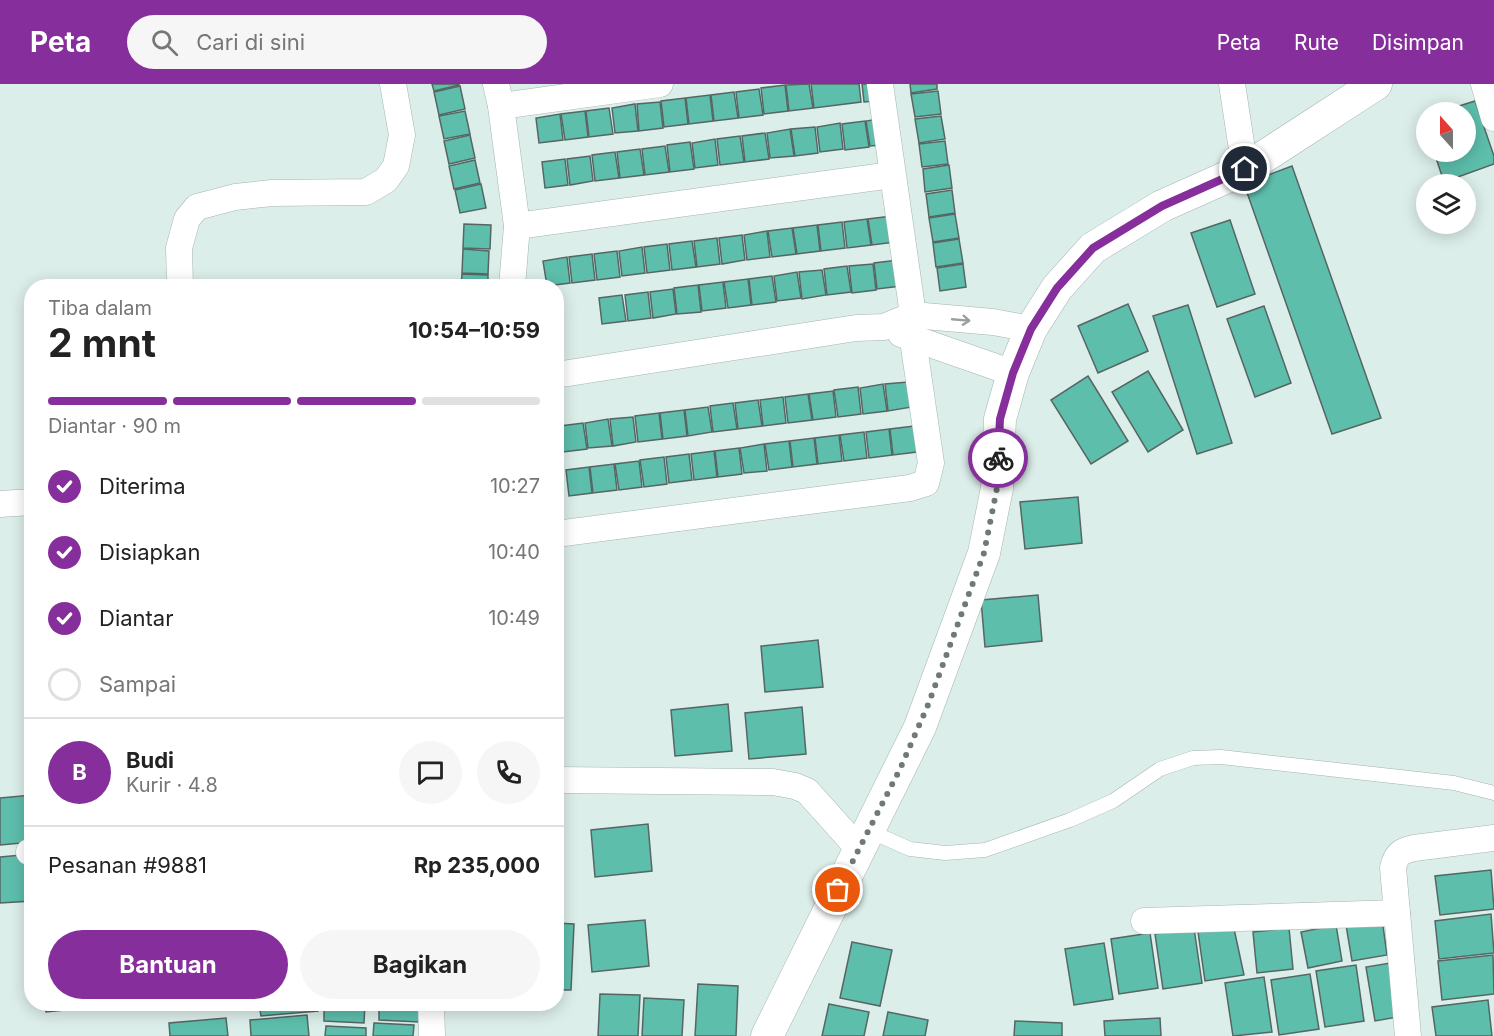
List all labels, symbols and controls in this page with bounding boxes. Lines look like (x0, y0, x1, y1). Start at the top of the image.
search box (127, 15, 547, 69)
text: Peta (30, 25, 91, 59)
icon: search (148, 26, 181, 59)
text: Cari di sini (196, 29, 305, 55)
text: Peta (1217, 30, 1261, 55)
text: Rute (1294, 30, 1339, 55)
text: Disimpan (1372, 30, 1464, 55)
north arrow (1416, 102, 1476, 162)
map controls (1416, 102, 1476, 234)
pin (1219, 143, 1270, 194)
icon: home (1228, 152, 1261, 185)
button: layers (1416, 174, 1476, 234)
text: Tiba dalam (48, 296, 152, 320)
one-way arrow (951, 314, 971, 325)
text: 10:54–10:59 (408, 317, 540, 343)
text: 2 mnt (48, 319, 156, 366)
text: Diantar · 90 m (48, 414, 181, 438)
courier (968, 428, 1028, 488)
icon: bike (982, 442, 1015, 475)
icon: check (48, 470, 81, 503)
text: Diterima (99, 473, 186, 499)
text: 10:27 (490, 474, 540, 498)
icon: check (48, 536, 81, 569)
text: Disiapkan (99, 539, 200, 565)
text: 10:40 (488, 540, 540, 564)
icon: check (48, 602, 81, 635)
text: Diantar (99, 605, 174, 631)
text: 10:49 (488, 606, 540, 630)
text: Sampai (99, 671, 176, 697)
button: chat (399, 741, 462, 804)
button: phone (477, 741, 540, 804)
text: Budi (126, 747, 174, 773)
text: B (72, 759, 87, 785)
text: Kurir · 4.8 (126, 773, 218, 797)
text: Pesanan #9881 (48, 852, 207, 878)
text: Rp 235,000 (414, 852, 540, 878)
pin (812, 864, 863, 915)
icon: bag (821, 873, 854, 906)
button: Bantuan (48, 930, 288, 999)
button: Bagikan (300, 930, 540, 999)

